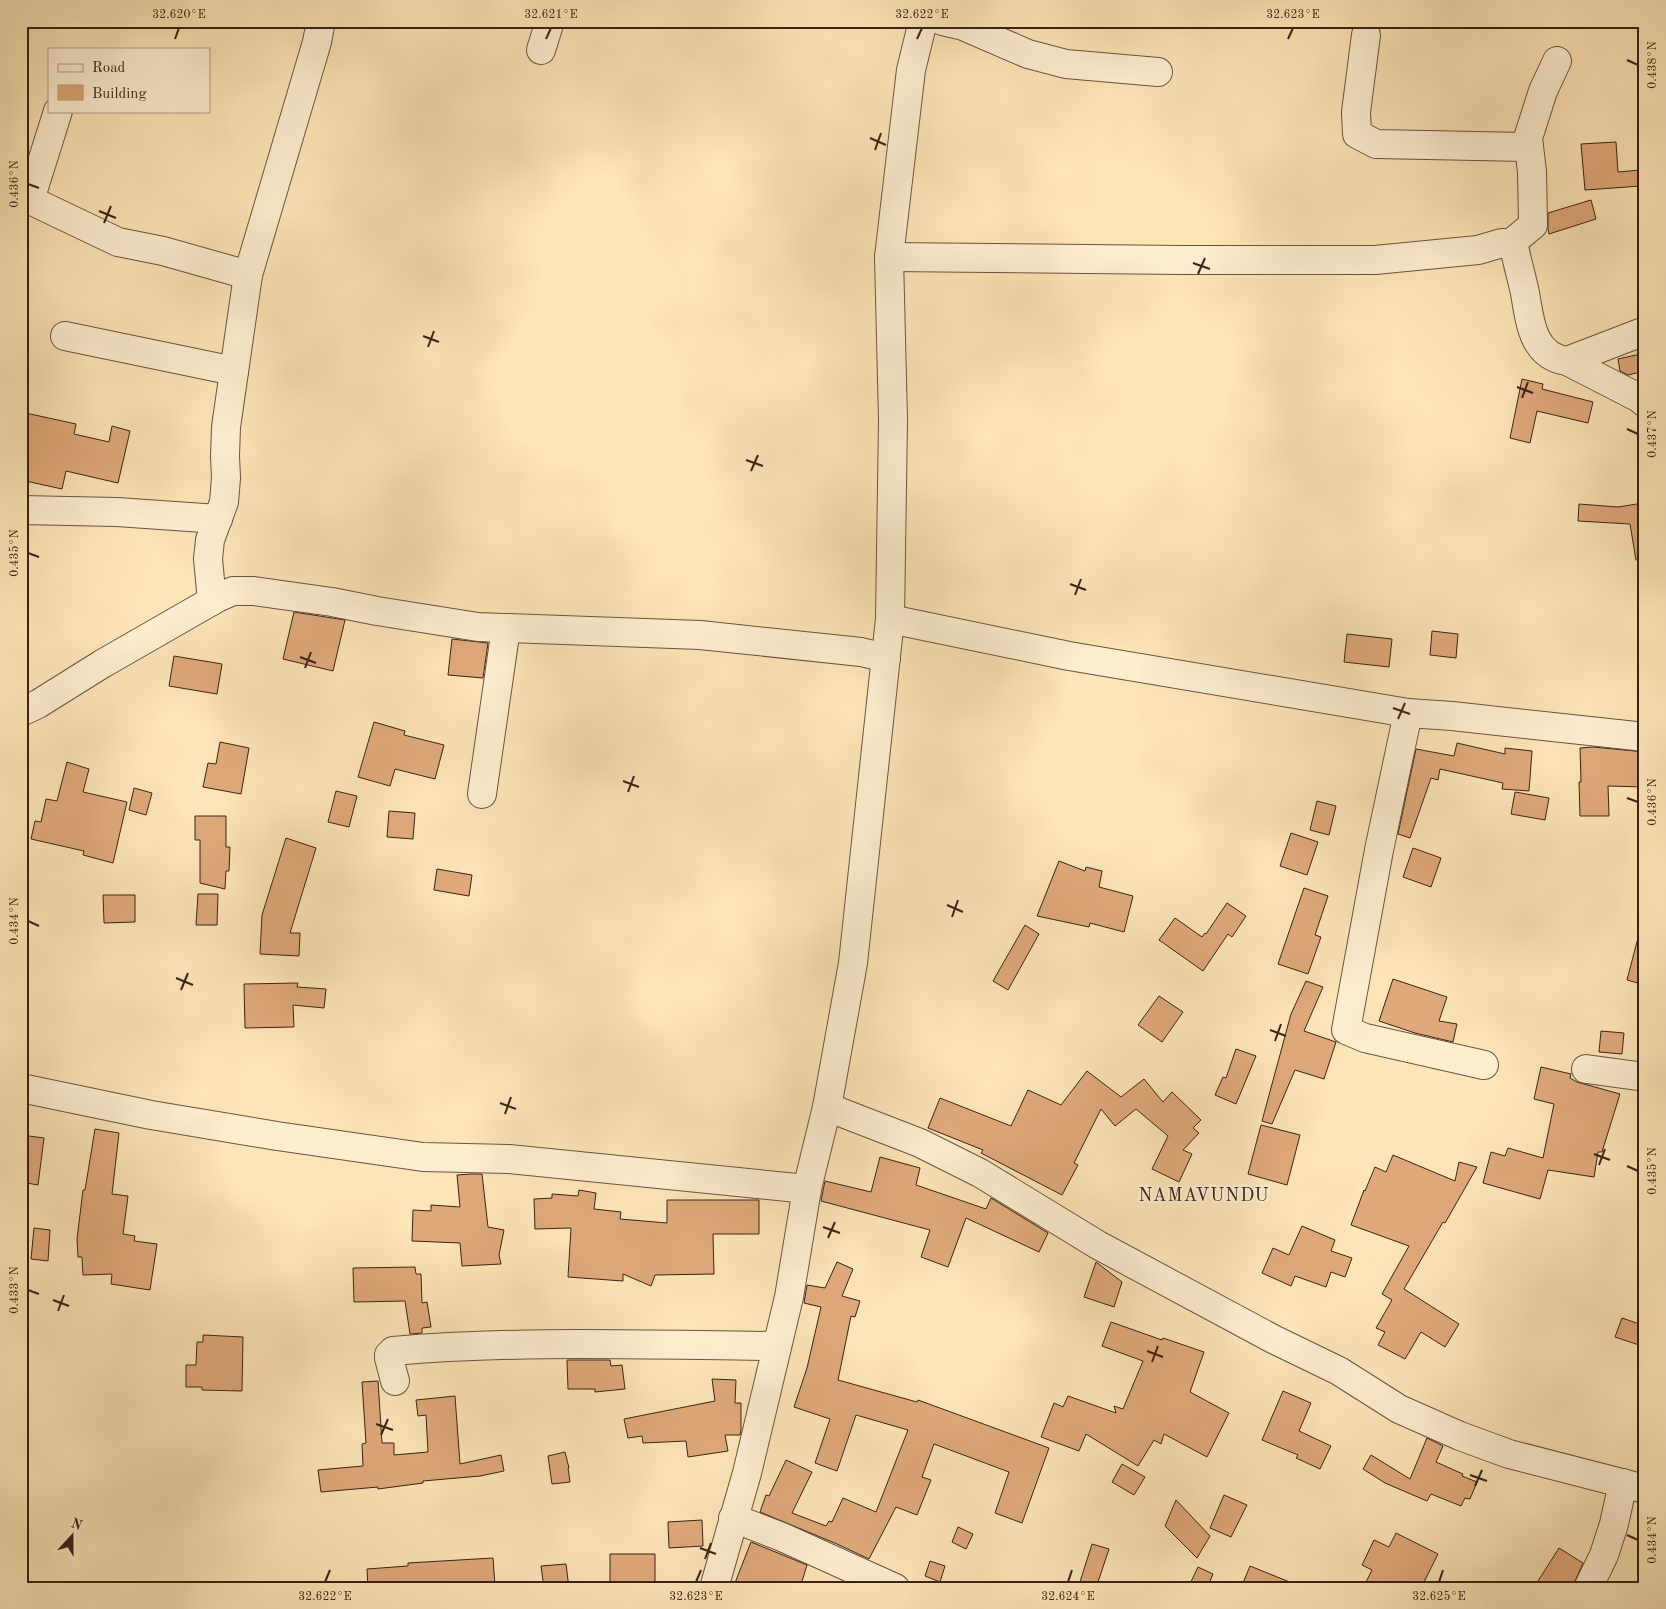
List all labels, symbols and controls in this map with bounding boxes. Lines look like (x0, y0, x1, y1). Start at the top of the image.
text: 32.620°E (152, 9, 206, 21)
text: 32.621°E (524, 9, 578, 21)
text: 32.622°E (895, 9, 949, 21)
text: 32.623°E (1266, 9, 1320, 21)
text: 0.438°N (1647, 41, 1659, 89)
legend (48, 48, 210, 112)
text: Road (92, 61, 126, 76)
text: Building (92, 87, 147, 102)
text: 0.436°N (9, 160, 21, 208)
text: 0.437°N (1647, 410, 1659, 458)
text: 0.435°N (8, 529, 21, 577)
text: 0.436°N (1647, 778, 1659, 826)
text: 0.434°N (9, 897, 21, 945)
text: 0.435°N (1646, 1147, 1659, 1195)
district label: NAMAVUNDU (1138, 1187, 1270, 1205)
text: 0.433°N (9, 1266, 21, 1314)
north arrow (48, 1512, 98, 1562)
text: N (69, 1516, 84, 1533)
text: 0.434°N (1647, 1516, 1659, 1564)
text: 32.625°E (1412, 1590, 1466, 1603)
text: 32.622°E (298, 1591, 352, 1603)
text: 32.623°E (669, 1591, 723, 1603)
text: 32.624°E (1041, 1591, 1095, 1603)

